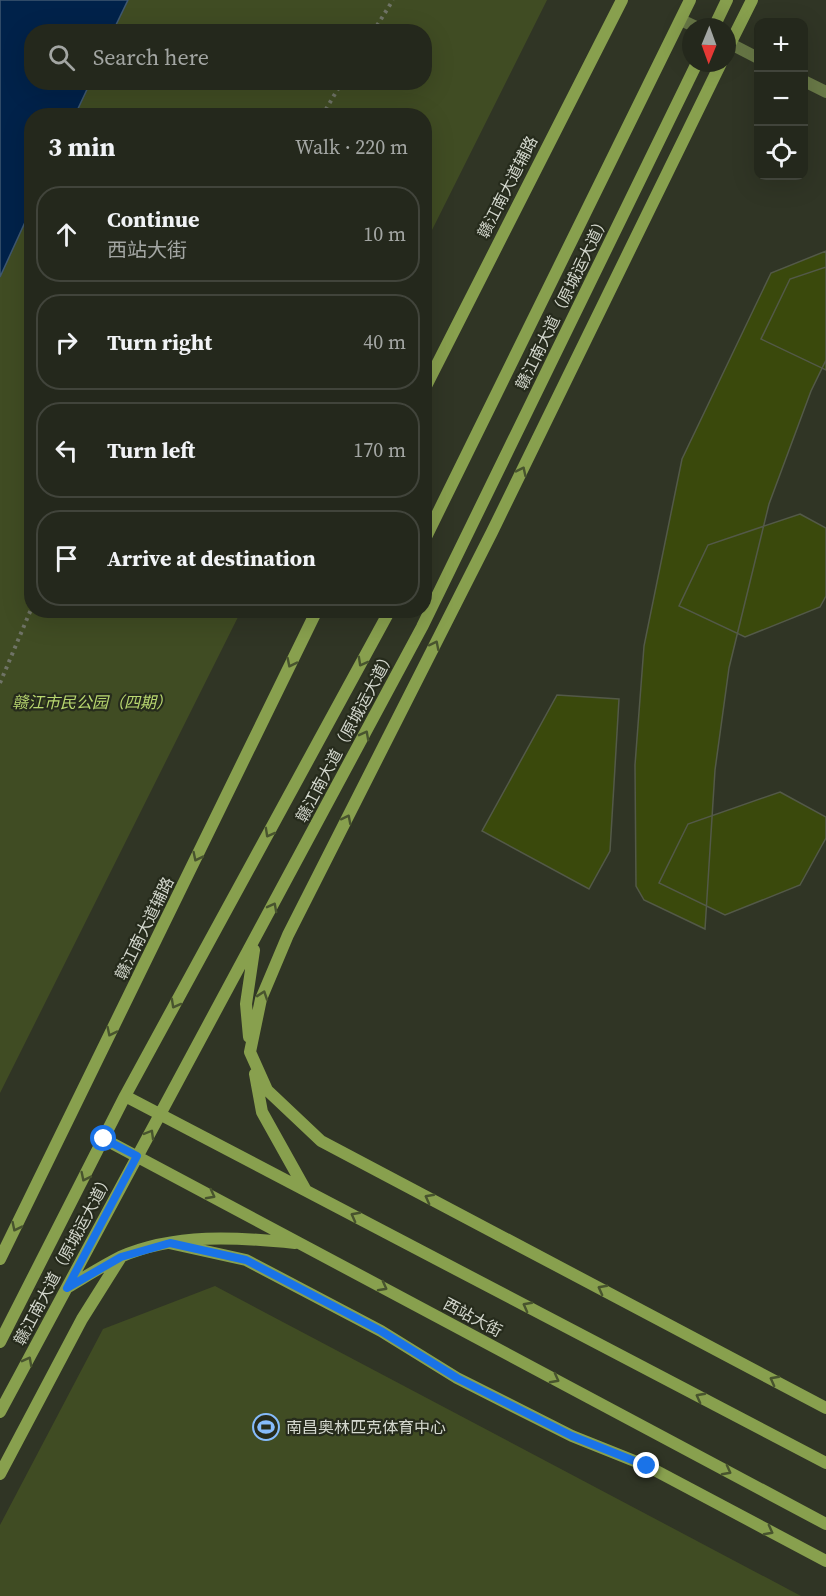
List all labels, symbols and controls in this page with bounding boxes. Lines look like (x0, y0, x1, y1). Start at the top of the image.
north arrow (682, 18, 736, 72)
map controls (754, 18, 808, 180)
button: + (754, 18, 808, 72)
search box (24, 24, 432, 90)
icon: search (45, 41, 78, 74)
text: Search here (93, 42, 209, 72)
button: − (754, 72, 808, 126)
button: locate (754, 126, 808, 180)
text: 3 min (48, 129, 115, 165)
street label: 赣江南大道辅路 (472, 132, 542, 242)
text: Walk · 220 m (295, 133, 408, 161)
text: Continue (107, 204, 200, 234)
street label: 赣江南大道（原城运大道） (510, 211, 614, 393)
icon: ahead (50, 218, 83, 251)
text: 10 m (363, 220, 406, 248)
text: 西站大街 (107, 236, 187, 264)
icon: right (50, 326, 83, 359)
text: Turn right (107, 327, 212, 357)
text: 40 m (363, 328, 406, 356)
icon: left (50, 434, 83, 467)
text: Turn left (107, 435, 195, 465)
text: 170 m (353, 436, 406, 464)
one-way arrow (514, 466, 526, 477)
icon: arrive (50, 542, 83, 575)
text: Arrive at destination (107, 543, 316, 573)
one-way arrow (428, 641, 439, 652)
street label: 赣江南大道（原城运大道） (290, 646, 400, 826)
one-way arrow (358, 656, 369, 666)
one-way arrow (287, 657, 299, 668)
park label: 赣江市民公园（四期） (12, 691, 172, 713)
one-way arrow (357, 730, 369, 741)
one-way arrow (339, 814, 351, 825)
one-way arrow (265, 827, 276, 837)
one-way arrow (192, 851, 204, 862)
street label: 赣江南大道辅路 (110, 873, 178, 983)
one-way arrow (266, 902, 277, 913)
one-way arrow (256, 990, 269, 1001)
one-way arrow (171, 998, 182, 1008)
one-way arrow (107, 1026, 118, 1037)
route start (90, 1125, 116, 1151)
one-way arrow (143, 1130, 155, 1140)
street label: 赣江南大道（原城运大道） (8, 1169, 118, 1349)
one-way arrow (81, 1171, 93, 1182)
one-way arrow (205, 1188, 216, 1199)
one-way arrow (425, 1194, 436, 1205)
one-way arrow (350, 1212, 361, 1223)
one-way arrow (12, 1220, 24, 1231)
one-way arrow (377, 1280, 388, 1291)
one-way arrow (598, 1285, 608, 1296)
street label: 西站大街 (440, 1292, 506, 1342)
one-way arrow (523, 1302, 533, 1313)
one-way arrow (21, 1356, 32, 1367)
one-way arrow (549, 1372, 560, 1383)
one-way arrow (770, 1376, 781, 1388)
one-way arrow (696, 1393, 706, 1404)
sports icon: 南昌奥林匹克体育中心 (251, 1412, 281, 1442)
place label: 南昌奥林匹克体育中心 (286, 1416, 446, 1438)
route end (633, 1452, 659, 1478)
one-way arrow (721, 1464, 731, 1475)
one-way arrow (762, 1523, 773, 1535)

